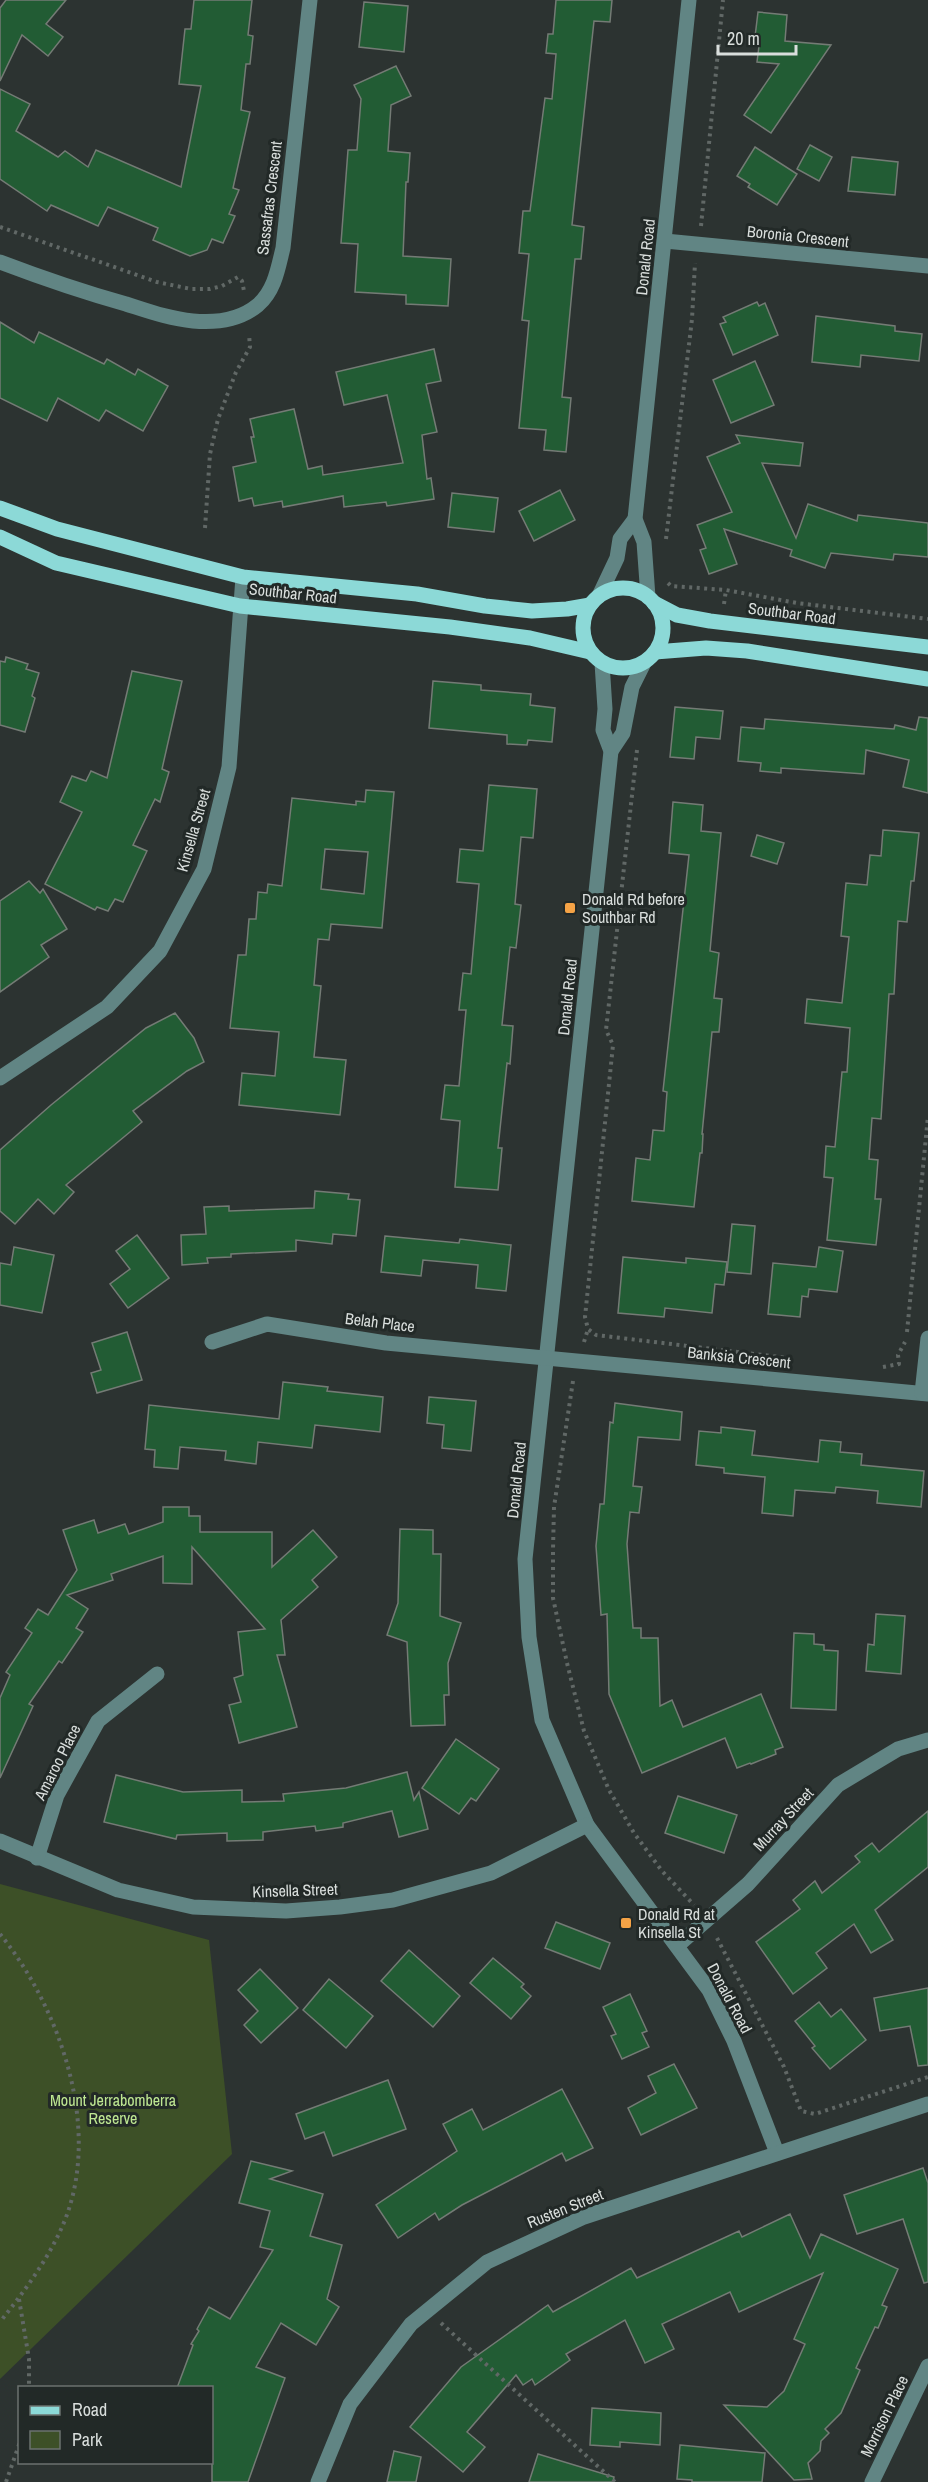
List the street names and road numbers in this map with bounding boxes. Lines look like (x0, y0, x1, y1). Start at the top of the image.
street label: Sassafras Crescent (251, 139, 287, 256)
street label: Donald Road (630, 218, 660, 296)
street label: Boronia Crescent (746, 220, 850, 252)
street label: Southbar Road (248, 577, 338, 609)
street label: Southbar Road (747, 597, 837, 629)
street label: Kinsella Street (171, 786, 215, 874)
street label: Donald Road (552, 958, 582, 1036)
street label: Belah Place (344, 1307, 416, 1337)
street label: Banksia Crescent (686, 1341, 792, 1373)
street label: Donald Road (501, 1441, 531, 1519)
street label: Amaroo Place (28, 1720, 86, 1805)
street label: Murray Street (748, 1782, 818, 1856)
street label: Kinsella Street (252, 1878, 338, 1902)
street label: Donald Road (702, 1959, 758, 2037)
street label: Rusten Street (524, 2183, 607, 2233)
street label: Morrison Place (855, 2372, 913, 2460)

